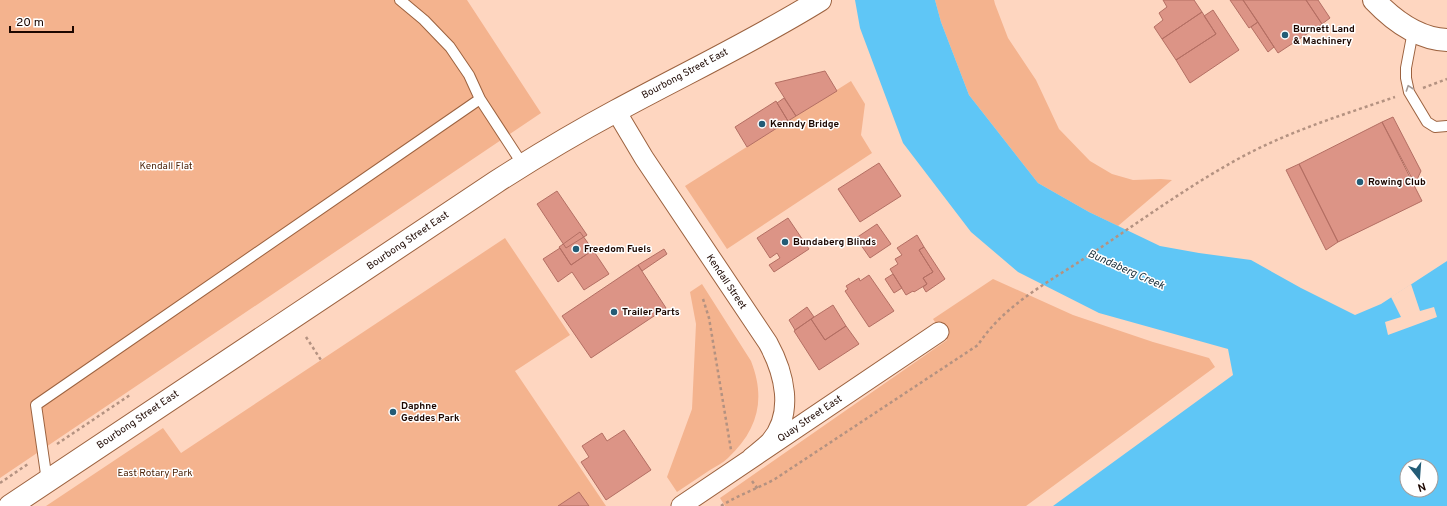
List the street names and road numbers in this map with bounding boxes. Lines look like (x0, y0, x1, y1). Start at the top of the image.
street label: Bourbong Street East (639, 46, 731, 102)
street label: Bourbong Street East (364, 209, 452, 273)
street label: Kendall Street (703, 252, 749, 312)
street label: Bourbong Street East (94, 388, 182, 452)
street label: Quay Street East (775, 392, 845, 445)

